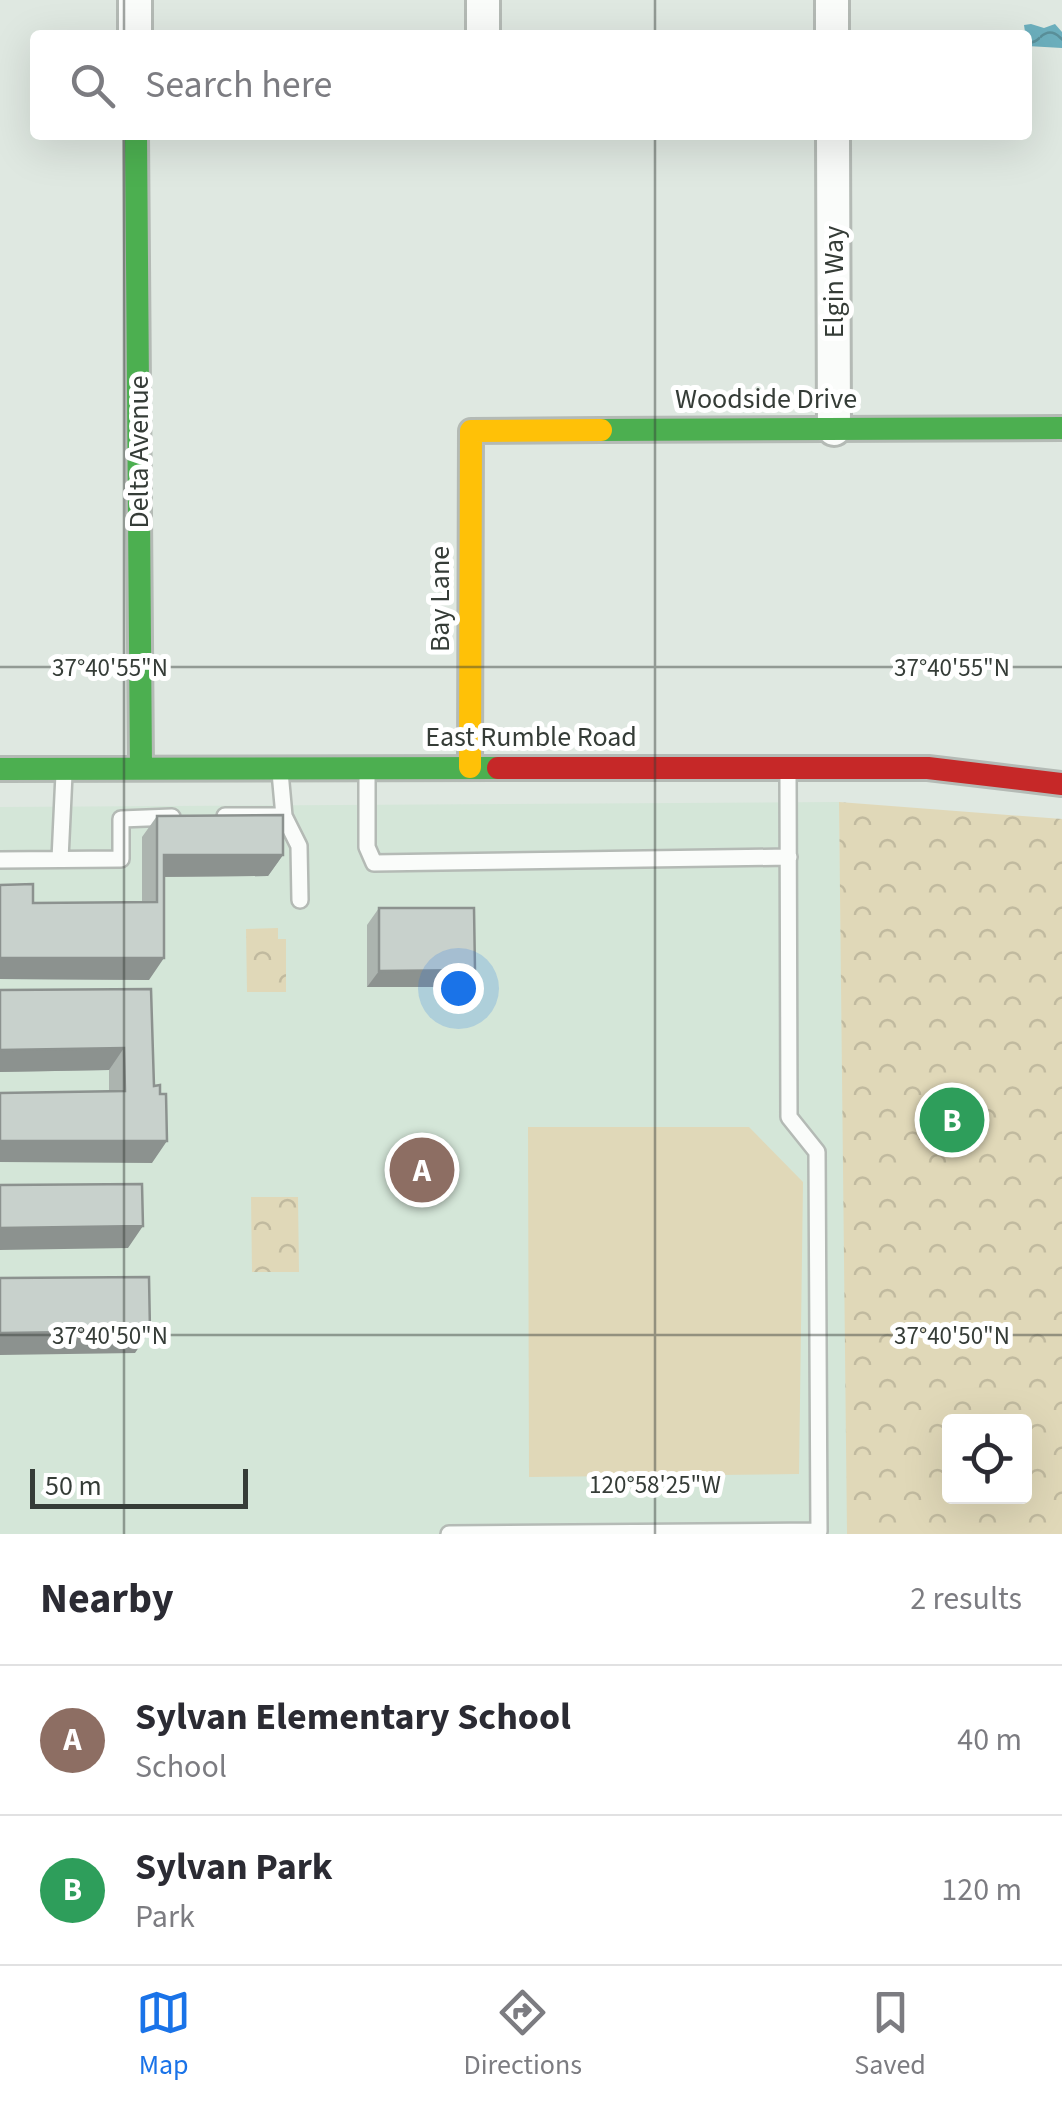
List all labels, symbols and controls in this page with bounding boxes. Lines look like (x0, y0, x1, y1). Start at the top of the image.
search box (30, 30, 1032, 140)
icon: search (65, 58, 120, 113)
text: Search here (145, 58, 332, 112)
street label: Elgin Way (814, 226, 854, 338)
street label: Delta Avenue (119, 375, 159, 529)
street label: Woodside Drive (675, 379, 857, 419)
street label: Bay Lane (420, 546, 460, 652)
text: 37°40'55"N (52, 650, 168, 686)
text: 37°40'55"N (894, 650, 1010, 686)
street label: East Rumble Road (425, 717, 637, 757)
your location (433, 963, 484, 1014)
pin: B (920, 1082, 984, 1158)
pin: A (390, 1132, 454, 1208)
text: 37°40'50"N (52, 1318, 168, 1354)
text: 37°40'50"N (894, 1318, 1010, 1354)
map controls (942, 1414, 1032, 1504)
button: locate (942, 1414, 1032, 1504)
scale bar (30, 1464, 248, 1508)
text: 50 m (45, 1466, 102, 1506)
text: 120°58'25"W (589, 1467, 721, 1503)
text: Nearby (40, 1569, 174, 1629)
text: 2 results (910, 1576, 1022, 1622)
text: Sylvan Elementary School (135, 1690, 571, 1744)
text: A (63, 1717, 82, 1763)
text: 40 m (957, 1717, 1022, 1763)
text: School (135, 1744, 227, 1790)
text: Sylvan Park (135, 1840, 333, 1894)
text: B (63, 1867, 82, 1913)
text: 120 m (941, 1867, 1022, 1913)
text: Park (135, 1894, 195, 1940)
tab: Map (136, 1985, 191, 2085)
tab: Directions (464, 1985, 582, 2085)
tab: Saved (854, 1985, 926, 2085)

